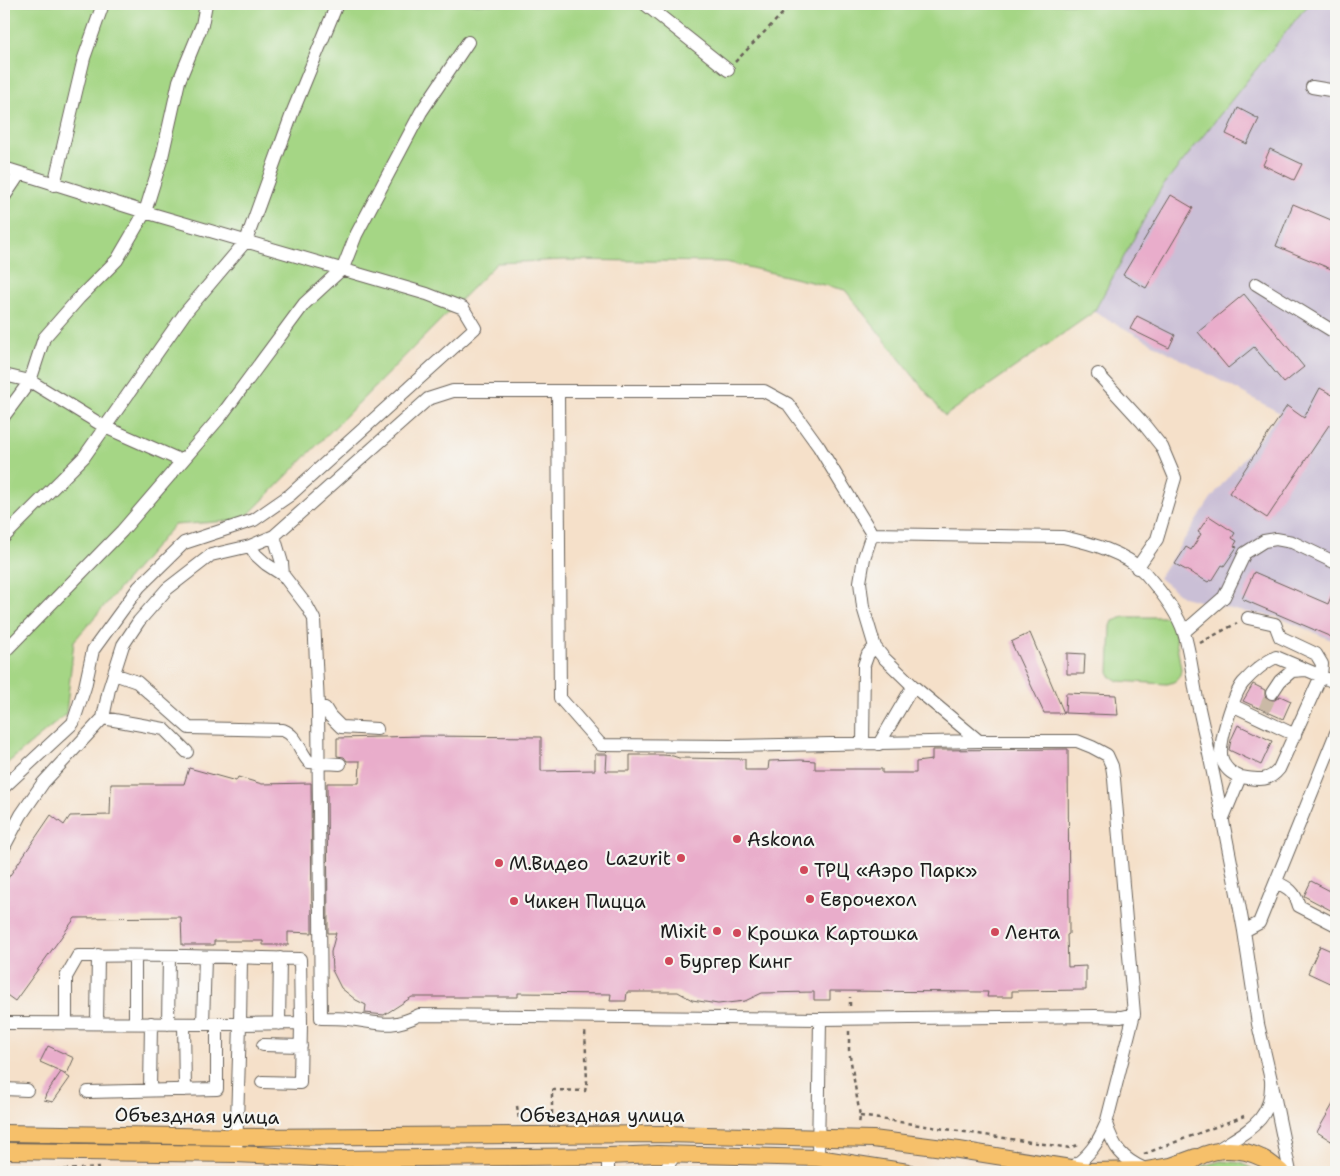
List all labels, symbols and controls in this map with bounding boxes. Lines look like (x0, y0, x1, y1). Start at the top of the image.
place label: Askona (747, 827, 815, 852)
marker: Askona (731, 833, 743, 845)
place label: Lazurit (605, 846, 671, 871)
place label: М.Видео (509, 851, 589, 876)
marker: Lazurit (675, 852, 687, 864)
marker: М.Видео (493, 857, 505, 869)
place label: ТРЦ «Аэро Парк» (814, 858, 977, 883)
marker: ТРЦ «Аэро Парк» (798, 864, 810, 876)
place label: Еврочехол (820, 887, 917, 912)
place label: Чикен Пицца (524, 889, 646, 914)
marker: Еврочехол (804, 893, 816, 905)
marker: Чикен Пицца (508, 895, 520, 907)
place label: Mixit (660, 919, 707, 944)
place label: Лента (1005, 920, 1060, 945)
place label: Крошка Картошка (747, 921, 918, 946)
marker: Mixit (711, 925, 723, 937)
marker: Лента (989, 926, 1001, 938)
marker: Крошка Картошка (731, 927, 743, 939)
place label: Бургер Кинг (679, 949, 793, 974)
marker: Бургер Кинг (663, 955, 675, 967)
street label: Объездная улица (114, 1102, 280, 1130)
street label: Объездная улица (520, 1103, 685, 1128)

